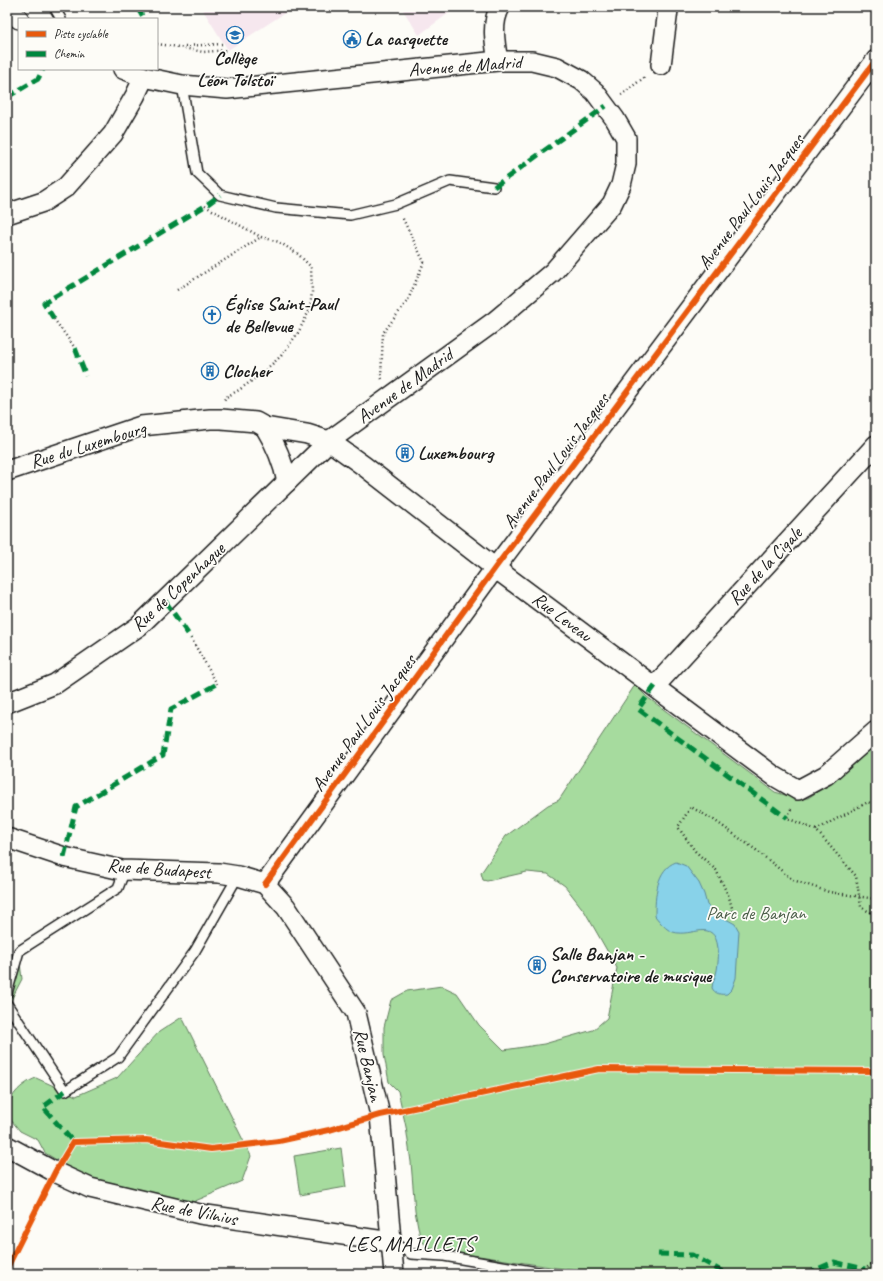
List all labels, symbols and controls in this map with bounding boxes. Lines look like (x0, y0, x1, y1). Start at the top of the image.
legend (18, 18, 158, 70)
school or university icon: Collège Léon Tolstoï (225, 25, 245, 45)
text: Piste cyclable (54, 26, 109, 42)
place label: La casquette (365, 27, 449, 51)
public building icon: La casquette (342, 29, 362, 49)
text: Chemin (54, 46, 85, 62)
place label: Collège Léon Tolstoï (197, 46, 277, 92)
street label: Avenue de Madrid (408, 50, 525, 82)
street label: Avenue Paul Louis Jacques (692, 128, 811, 274)
place label: Église Saint-Paul de Bellevue (225, 292, 340, 338)
church icon: Église Saint-Paul de Bellevue (202, 305, 222, 325)
street label: Avenue de Madrid (352, 342, 460, 429)
place label: Clocher (223, 359, 273, 383)
building icon: Clocher (200, 361, 220, 381)
street label: Avenue Paul Louis Jacques (497, 387, 616, 533)
street label: Rue du Luxembourg (27, 416, 150, 474)
place label: Luxembourg (418, 441, 495, 465)
building icon: Luxembourg (395, 443, 415, 463)
street label: Rue de la Cigale (723, 521, 809, 610)
street label: Rue de Copenhague (126, 536, 231, 637)
street label: Rue Leveau (527, 587, 597, 648)
street label: Avenue Paul Louis Jacques (306, 649, 423, 796)
street label: Rue de Budapest (106, 853, 213, 885)
park label: Parc de Banjan (706, 901, 807, 925)
place label: Salle Banjan - Conservatoire de musique (550, 942, 713, 988)
building icon: Salle Banjan - Conservatoire de musique (527, 955, 547, 975)
street label: Rue Banjan (348, 1026, 388, 1105)
street label: Rue de Vilnius (149, 1191, 242, 1232)
district label: LES MAILLETS (347, 1231, 478, 1257)

